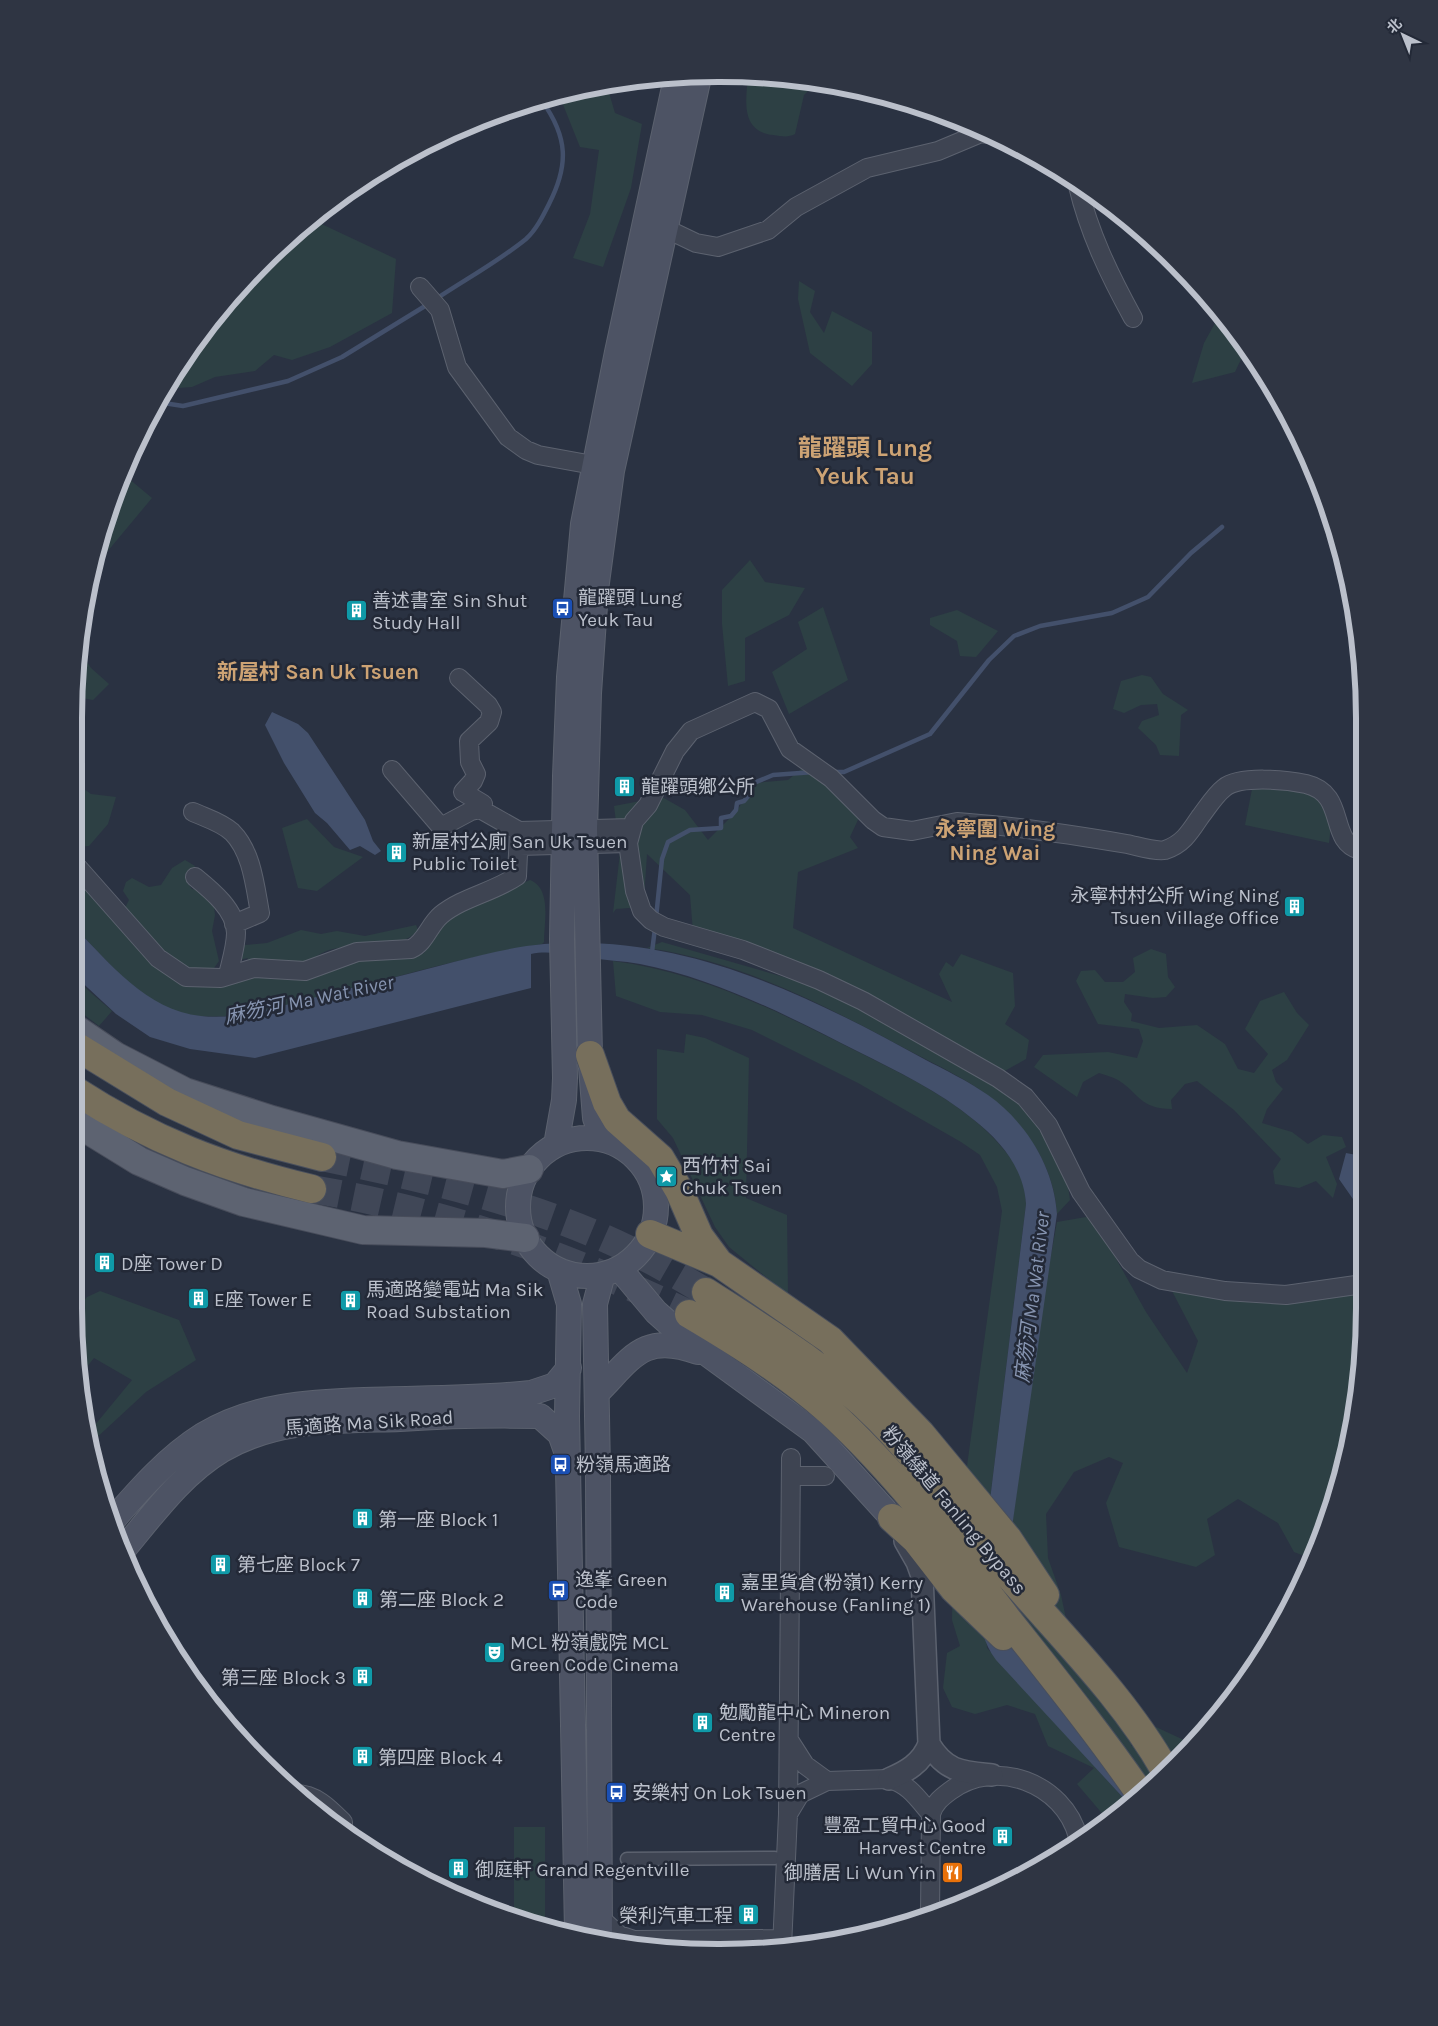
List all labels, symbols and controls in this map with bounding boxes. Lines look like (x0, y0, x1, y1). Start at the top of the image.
north arrow (1378, 10, 1428, 60)
text: 北 (1384, 15, 1405, 37)
district label: 龍躍頭 Lung Yeuk Tau (798, 434, 932, 490)
place label: 龍躍頭 Lung Yeuk Tau (578, 587, 682, 631)
place label: 善述書室 Sin Shut Study Hall (372, 590, 527, 634)
bus stop icon: 龍躍頭 Lung Yeuk Tau (550, 596, 574, 620)
building icon: 善述書室 Sin Shut Study Hall (344, 599, 368, 623)
district label: 新屋村 San Uk Tsuen (217, 660, 419, 684)
building icon: 龍躍頭鄉公所 (613, 774, 637, 798)
place label: 龍躍頭鄉公所 (641, 776, 755, 798)
district label: 永寧圍 Wing Ning Wai (935, 817, 1055, 865)
place label: 新屋村公廁 San Uk Tsuen Public Toilet (412, 831, 627, 875)
building icon: 新屋村公廁 San Uk Tsuen Public Toilet (384, 840, 408, 864)
place label: 永寧村村公所 Wing Ning Tsuen Village Office (1070, 885, 1279, 929)
building icon: 永寧村村公所 Wing Ning Tsuen Village Office (1283, 894, 1307, 918)
water label: 麻笏河 Ma Wat River (223, 970, 397, 1029)
place label: 西竹村 Sai Chuk Tsuen (682, 1155, 782, 1199)
place icon: 西竹村 Sai Chuk Tsuen (654, 1164, 678, 1188)
water label: 麻笏河 Ma Wat River (1011, 1209, 1055, 1384)
building icon: D座 Tower D (93, 1251, 117, 1275)
place label: D座 Tower D (121, 1253, 223, 1275)
place label: 馬適路變電站 Ma Sik Road Substation (366, 1279, 544, 1323)
building icon: E座 Tower E (186, 1287, 210, 1311)
building icon: 馬適路變電站 Ma Sik Road Substation (338, 1288, 362, 1312)
place label: E座 Tower E (214, 1289, 312, 1311)
street label: 馬適路 Ma Sik Road (284, 1406, 454, 1440)
street label: 粉嶺繞道 Fanling Bypass (878, 1422, 1031, 1599)
bus stop icon: 粉嶺馬適路 (548, 1452, 572, 1476)
place label: 粉嶺馬適路 (576, 1454, 671, 1476)
building icon: 第一座 Block 1 (350, 1507, 374, 1531)
place label: 第一座 Block 1 (378, 1509, 498, 1531)
building icon: 第七座 Block 7 (209, 1552, 233, 1576)
place label: 第七座 Block 7 (237, 1554, 360, 1576)
place label: 逸峯 Green Code (575, 1569, 668, 1613)
place label: 嘉里貨倉(粉嶺1) Kerry Warehouse (Fanling 1) (741, 1572, 931, 1616)
bus stop icon: 逸峯 Green Code (547, 1578, 571, 1602)
building icon: 嘉里貨倉(粉嶺1) Kerry Warehouse (Fanling 1) (713, 1581, 737, 1605)
building icon: 第二座 Block 2 (351, 1587, 375, 1611)
place label: 第二座 Block 2 (379, 1589, 504, 1611)
place label: MCL 粉嶺戲院 MCL Green Code Cinema (510, 1632, 679, 1676)
theatre icon: MCL 粉嶺戲院 MCL Green Code Cinema (482, 1641, 506, 1665)
building icon: 第三座 Block 3 (350, 1665, 374, 1689)
place label: 第三座 Block 3 (221, 1667, 346, 1689)
place label: 勉勵龍中心 Mineron Centre (719, 1702, 890, 1746)
building icon: 勉勵龍中心 Mineron Centre (691, 1711, 715, 1735)
building icon: 第四座 Block 4 (350, 1745, 374, 1769)
place label: 第四座 Block 4 (378, 1747, 503, 1769)
bus stop icon: 安樂村 On Lok Tsuen (604, 1780, 628, 1804)
place label: 安樂村 On Lok Tsuen (632, 1782, 807, 1804)
place label: 豐盈工貿中心 Good Harvest Centre (823, 1815, 986, 1859)
building icon: 豐盈工貿中心 Good Harvest Centre (990, 1824, 1014, 1848)
building icon: 御庭軒 Grand Regentville (447, 1857, 471, 1881)
place label: 御庭軒 Grand Regentville (475, 1859, 689, 1881)
restaurant icon: 御膳居 Li Wun Yin (940, 1860, 964, 1884)
place label: 御膳居 Li Wun Yin (784, 1862, 936, 1884)
building icon: 榮利汽車工程 (737, 1903, 761, 1927)
place label: 榮利汽車工程 (619, 1905, 733, 1927)

